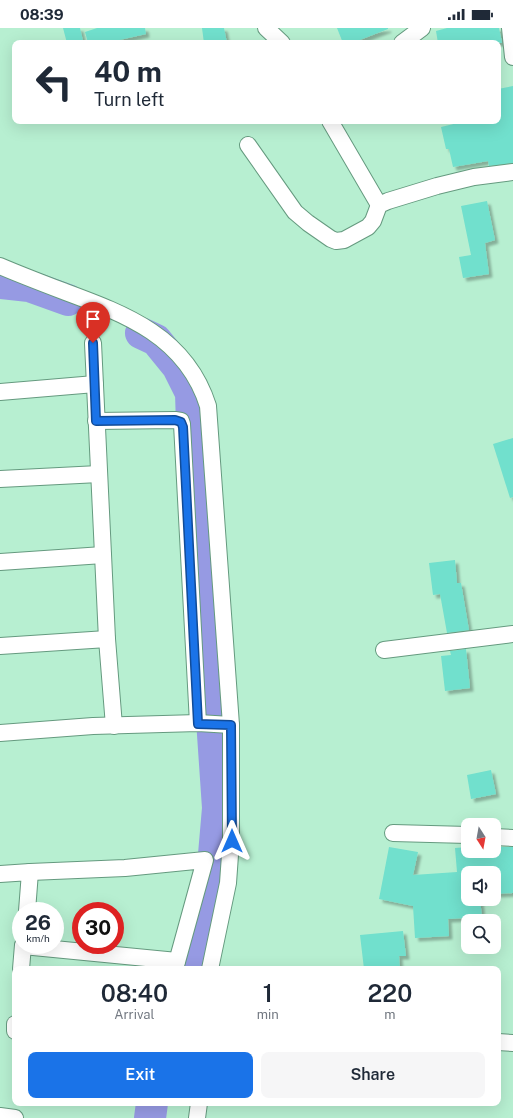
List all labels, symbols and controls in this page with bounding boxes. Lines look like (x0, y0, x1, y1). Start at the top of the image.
text: 08:39 (20, 6, 64, 23)
text: 40 m (94, 55, 162, 88)
icon: left (28, 56, 80, 108)
text: Turn left (94, 89, 164, 110)
pin (76, 302, 110, 343)
icon: arrive (82, 308, 104, 330)
north arrow (461, 818, 501, 858)
map controls (461, 818, 501, 954)
position arrow (211, 820, 253, 862)
button: sound (461, 866, 501, 906)
speed limit sign: 30 (72, 902, 124, 954)
text: 26 (25, 911, 51, 935)
button: search (461, 914, 501, 954)
text: km/h (26, 932, 50, 944)
text: 08:40 (101, 979, 168, 1007)
text: 1 (263, 979, 273, 1007)
text: 220 (368, 979, 412, 1007)
text: Arrival (114, 1007, 154, 1022)
text: min (257, 1007, 279, 1022)
text: m (384, 1007, 396, 1022)
button: Exit (28, 1052, 253, 1098)
button: Share (261, 1052, 485, 1098)

